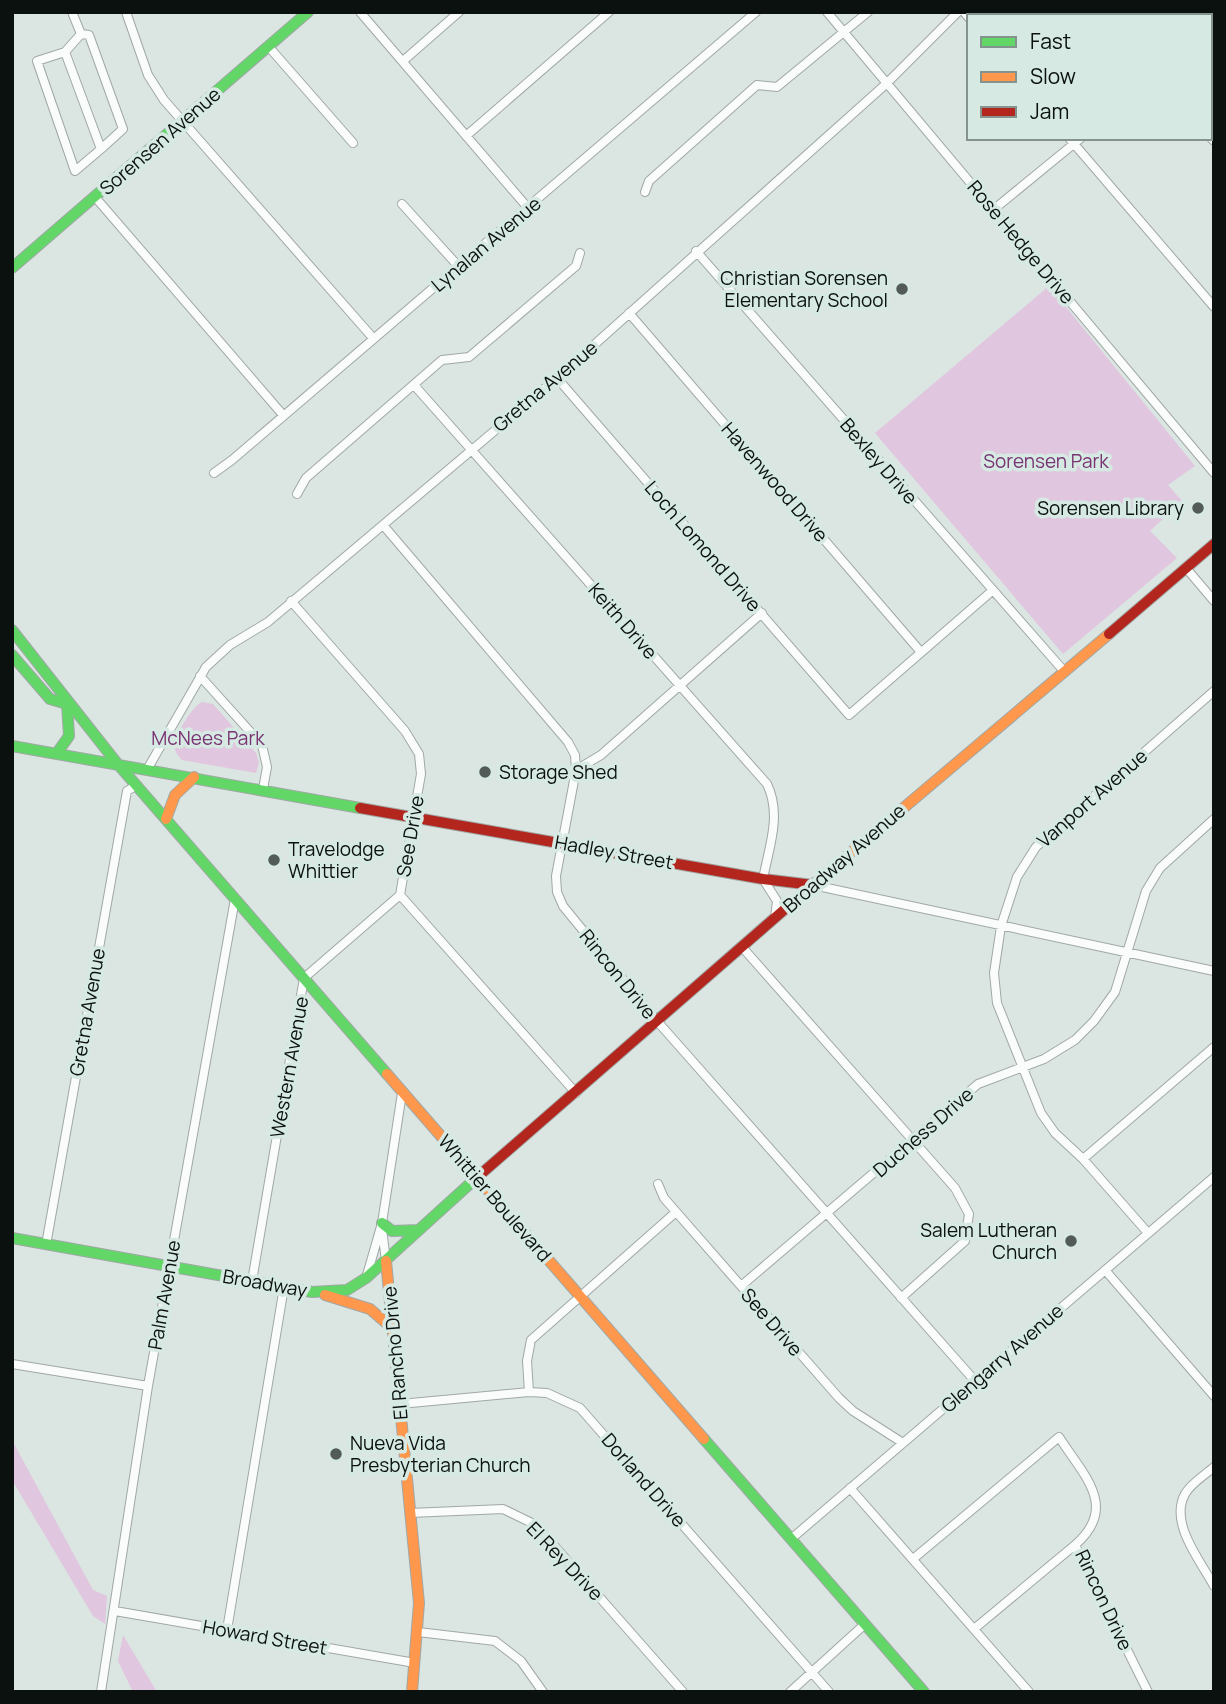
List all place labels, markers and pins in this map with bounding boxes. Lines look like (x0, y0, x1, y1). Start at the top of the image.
place label: Christian Sorensen Elementary School (720, 265, 888, 313)
marker: Christian Sorensen Elementary School (894, 281, 910, 297)
place label: Sorensen Library (1037, 495, 1184, 521)
marker: Sorensen Library (1190, 500, 1206, 516)
place label: Storage Shed (499, 759, 618, 785)
marker: Storage Shed (477, 764, 493, 780)
place label: Travelodge Whittier (288, 836, 385, 884)
marker: Travelodge Whittier (266, 852, 282, 868)
place label: Salem Lutheran Church (920, 1217, 1057, 1265)
marker: Salem Lutheran Church (1063, 1233, 1079, 1249)
place label: Nueva Vida Presbyterian Church (350, 1430, 531, 1478)
marker: Nueva Vida Presbyterian Church (328, 1446, 344, 1462)

